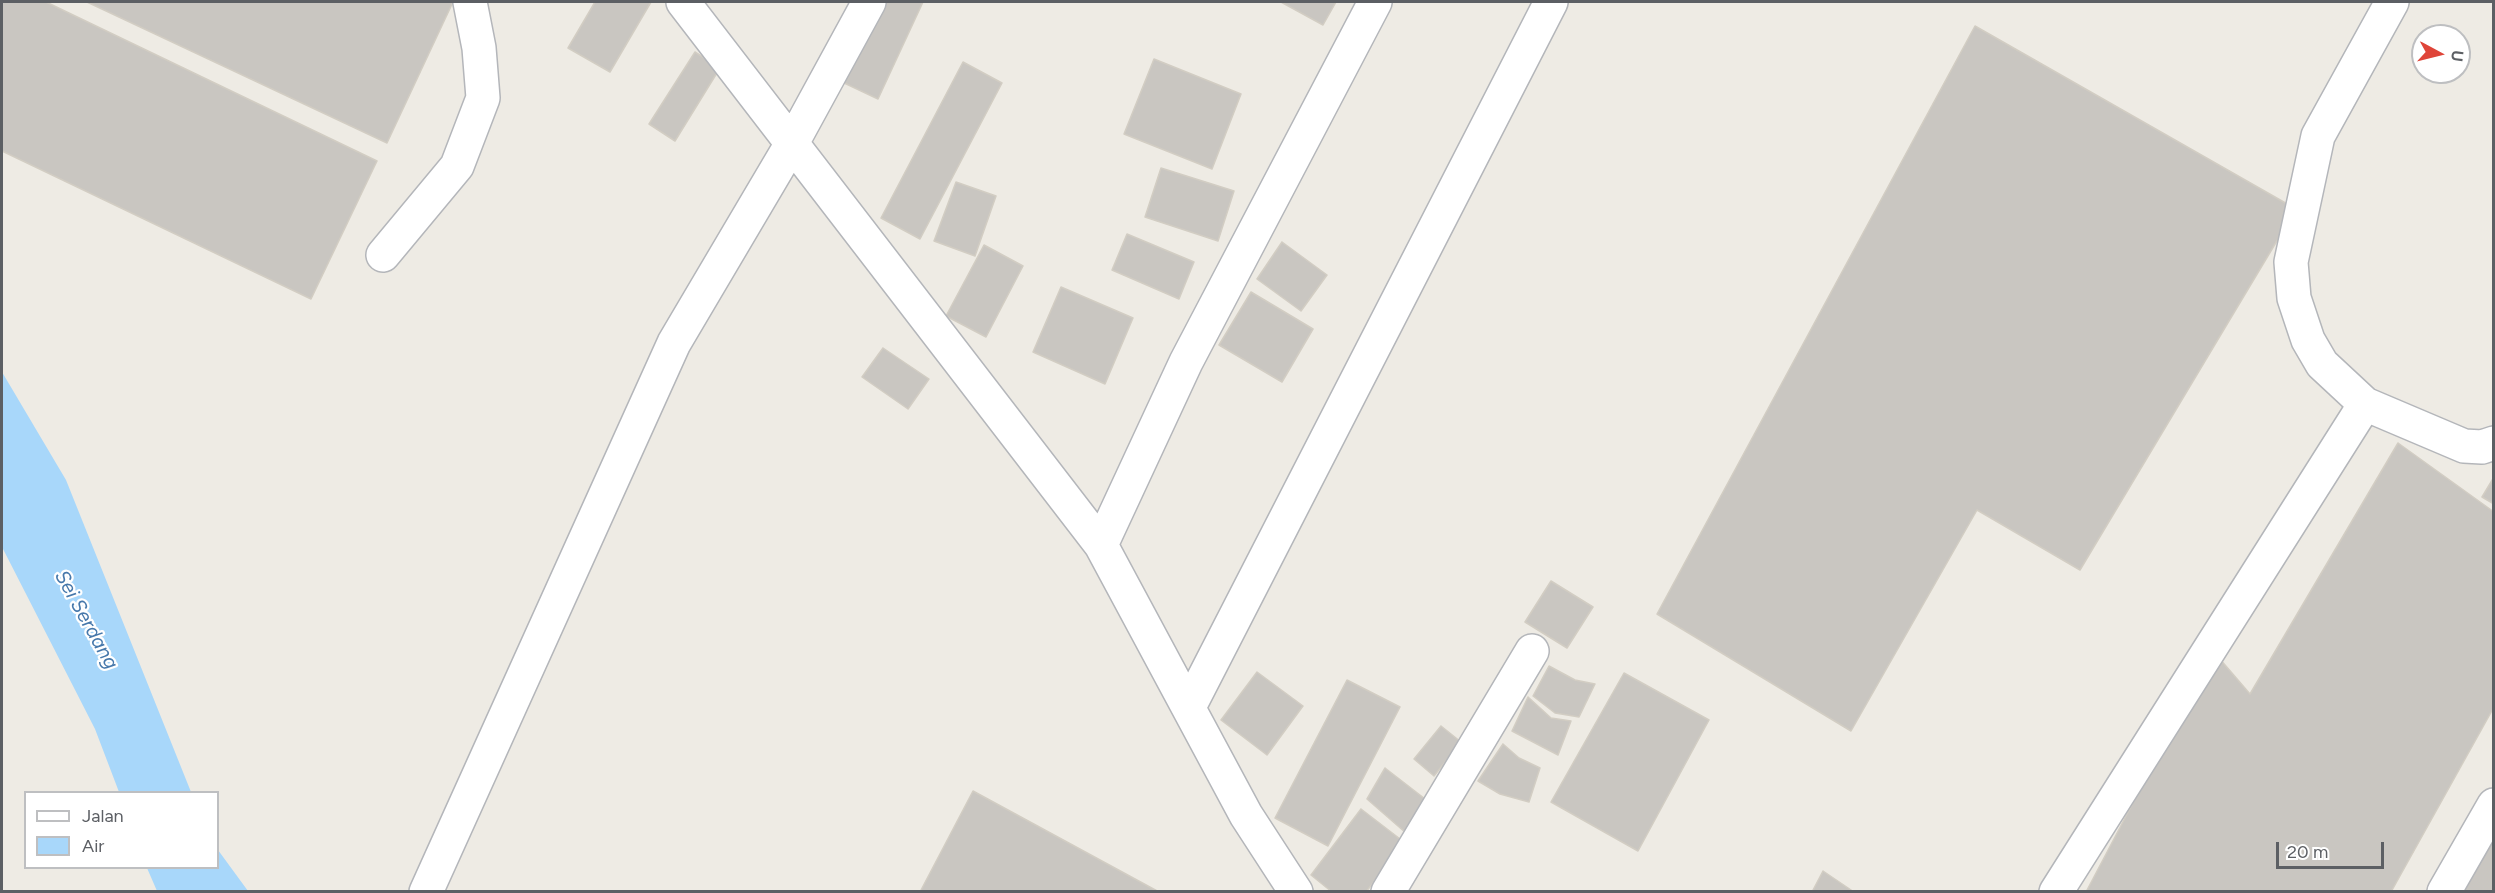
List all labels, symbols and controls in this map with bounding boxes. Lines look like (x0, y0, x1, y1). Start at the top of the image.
north arrow (2411, 24, 2471, 84)
text: U (2447, 49, 2467, 63)
water label: Sei Serdang (49, 566, 123, 674)
legend (24, 791, 219, 869)
text: Jalan (82, 805, 124, 827)
scale bar (2279, 830, 2387, 868)
text: Air (82, 835, 104, 857)
text: 20 m (2287, 841, 2328, 863)

